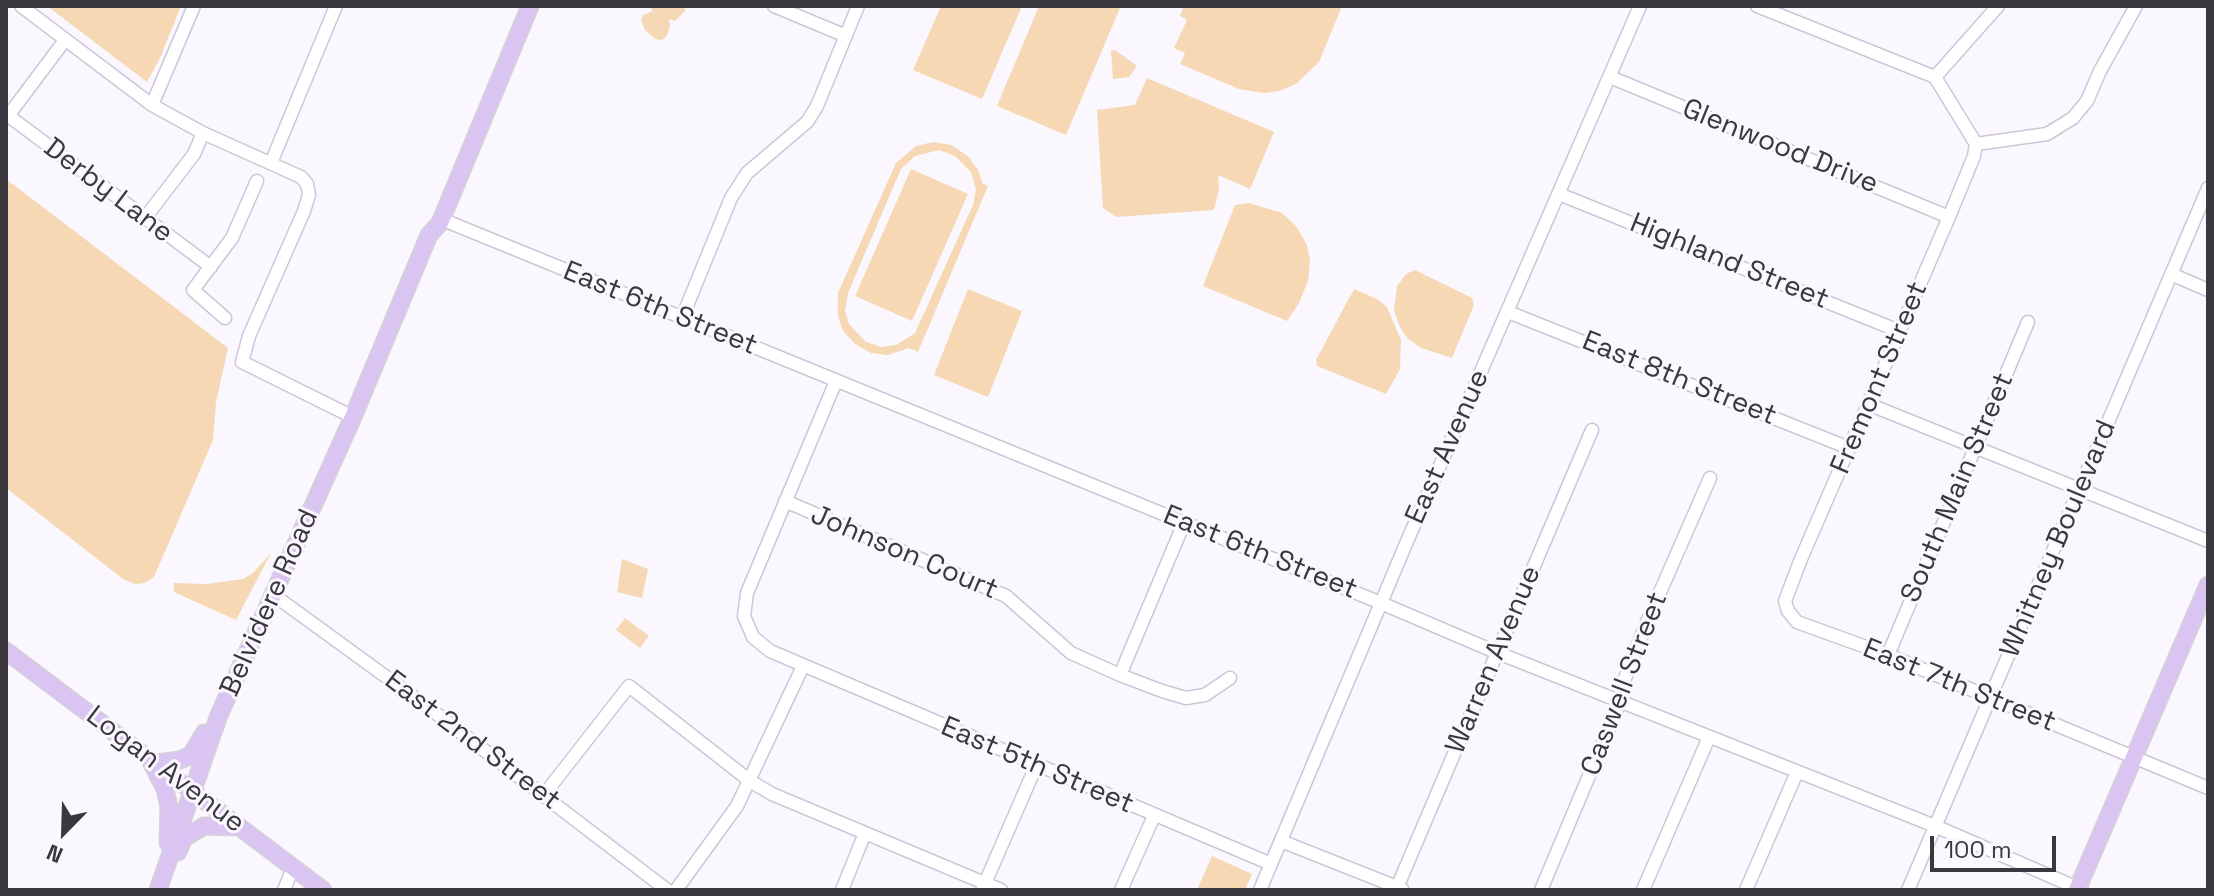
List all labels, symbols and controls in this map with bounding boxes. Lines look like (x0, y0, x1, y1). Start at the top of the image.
street label: Glenwood Drive (1677, 92, 1883, 202)
street label: Derby Lane (37, 131, 179, 251)
street label: Highland Street (1625, 207, 1833, 317)
street label: East 6th Street (558, 255, 762, 363)
street label: Fremont Street (1824, 277, 1936, 479)
street label: East 8th Street (1577, 325, 1781, 433)
street label: East Avenue (1399, 365, 1497, 529)
street label: South Main Street (1894, 368, 2022, 608)
street label: Whitney Boulevard (1994, 415, 2124, 663)
street label: Johnson Court (805, 499, 1003, 607)
street label: East 6th Street (1158, 499, 1362, 607)
street label: Belvidere Road (214, 504, 326, 702)
street label: Warren Avenue (1439, 561, 1549, 759)
street label: Caswell Street (1575, 588, 1675, 780)
street label: East 7th Street (1858, 632, 2060, 740)
street label: East 2nd Street (378, 664, 566, 818)
street label: Logan Avenue (79, 699, 251, 841)
street label: East 5th Street (936, 710, 1138, 822)
north arrow (24, 792, 104, 872)
scale bar (1934, 820, 2060, 870)
text: 100 m (1944, 834, 2012, 865)
text: N (42, 838, 67, 870)

